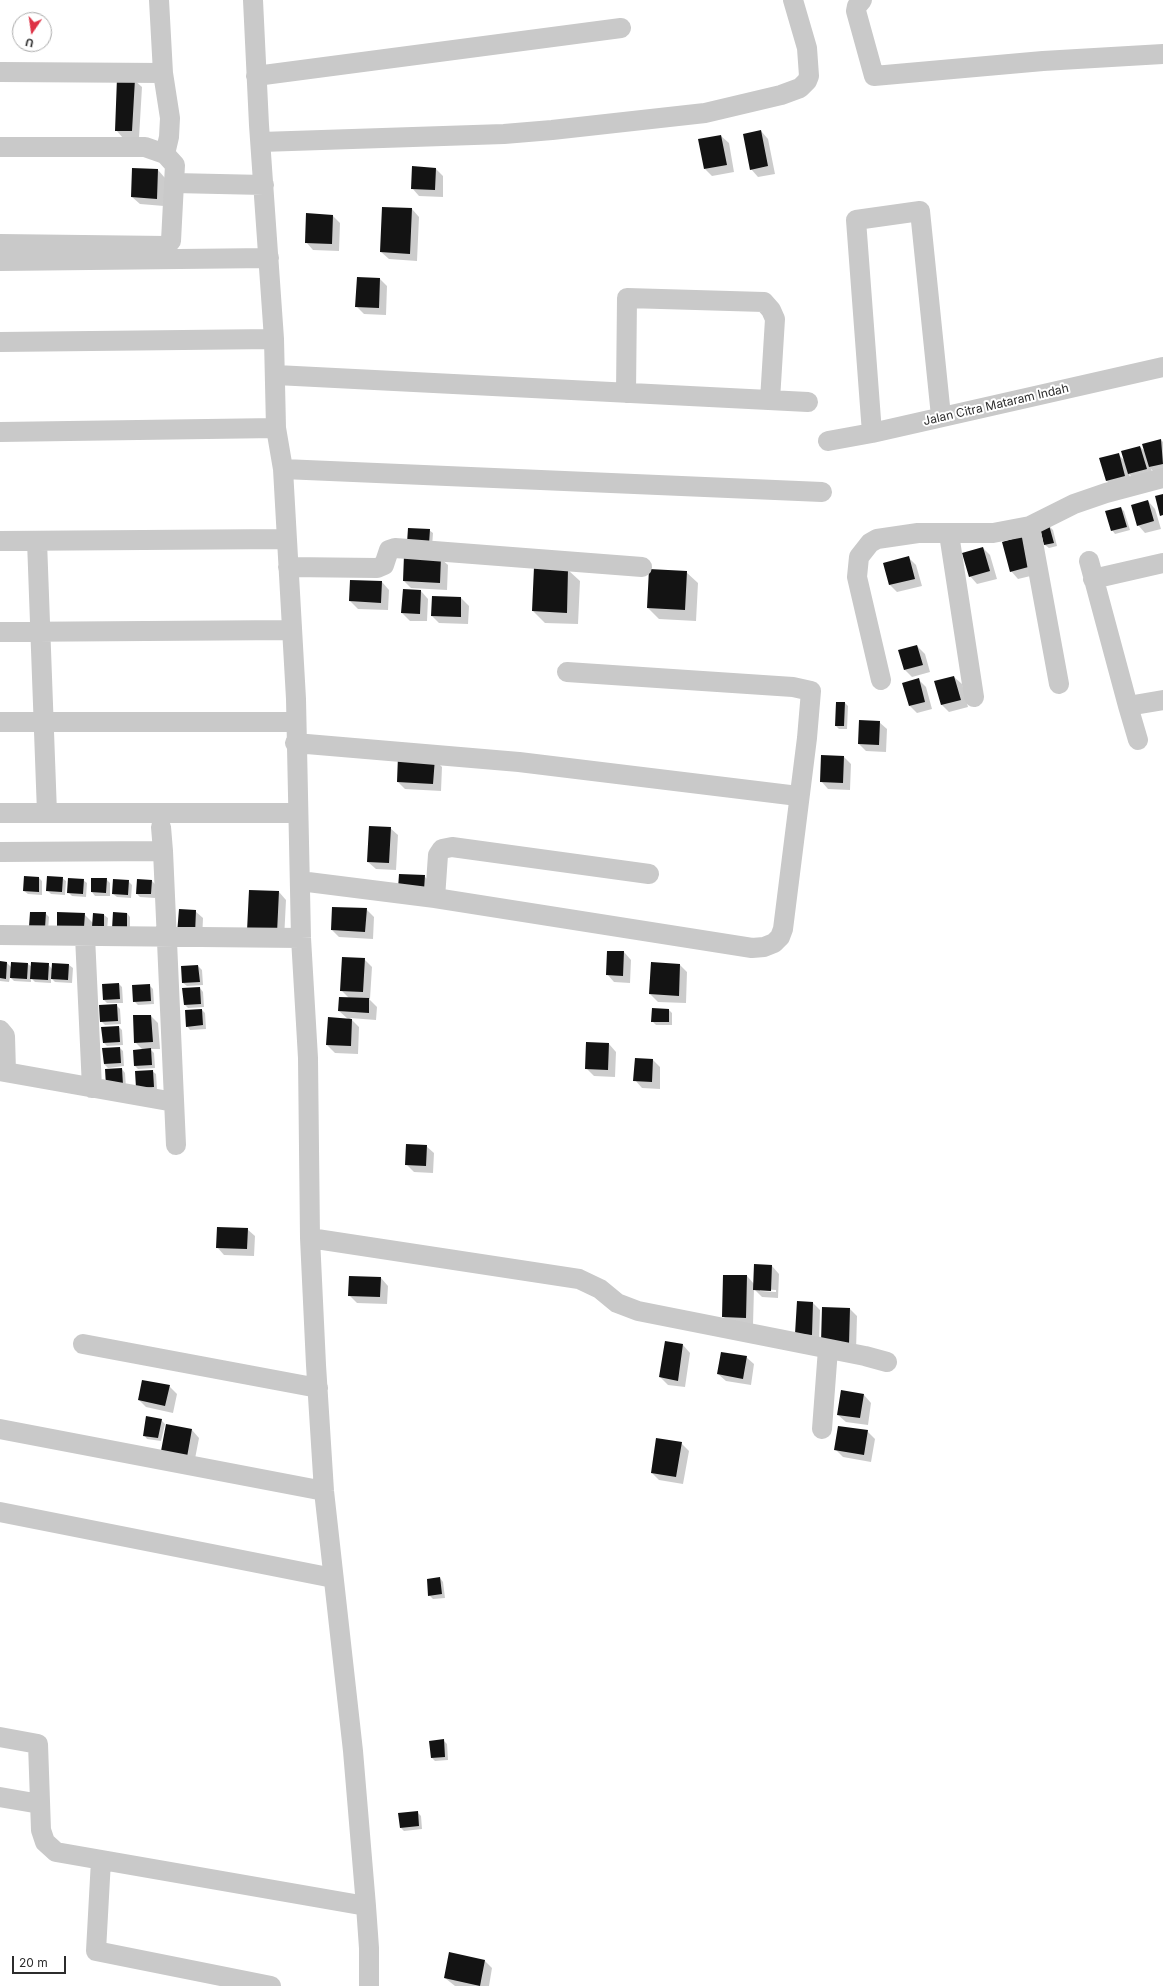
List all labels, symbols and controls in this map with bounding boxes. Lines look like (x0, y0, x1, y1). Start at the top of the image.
north arrow (12, 12, 52, 52)
text: U (24, 35, 35, 50)
street label: Jalan Citra Mataram Indah (922, 381, 1070, 429)
scale bar (14, 1948, 68, 1974)
text: 20 m (19, 1955, 48, 1970)

